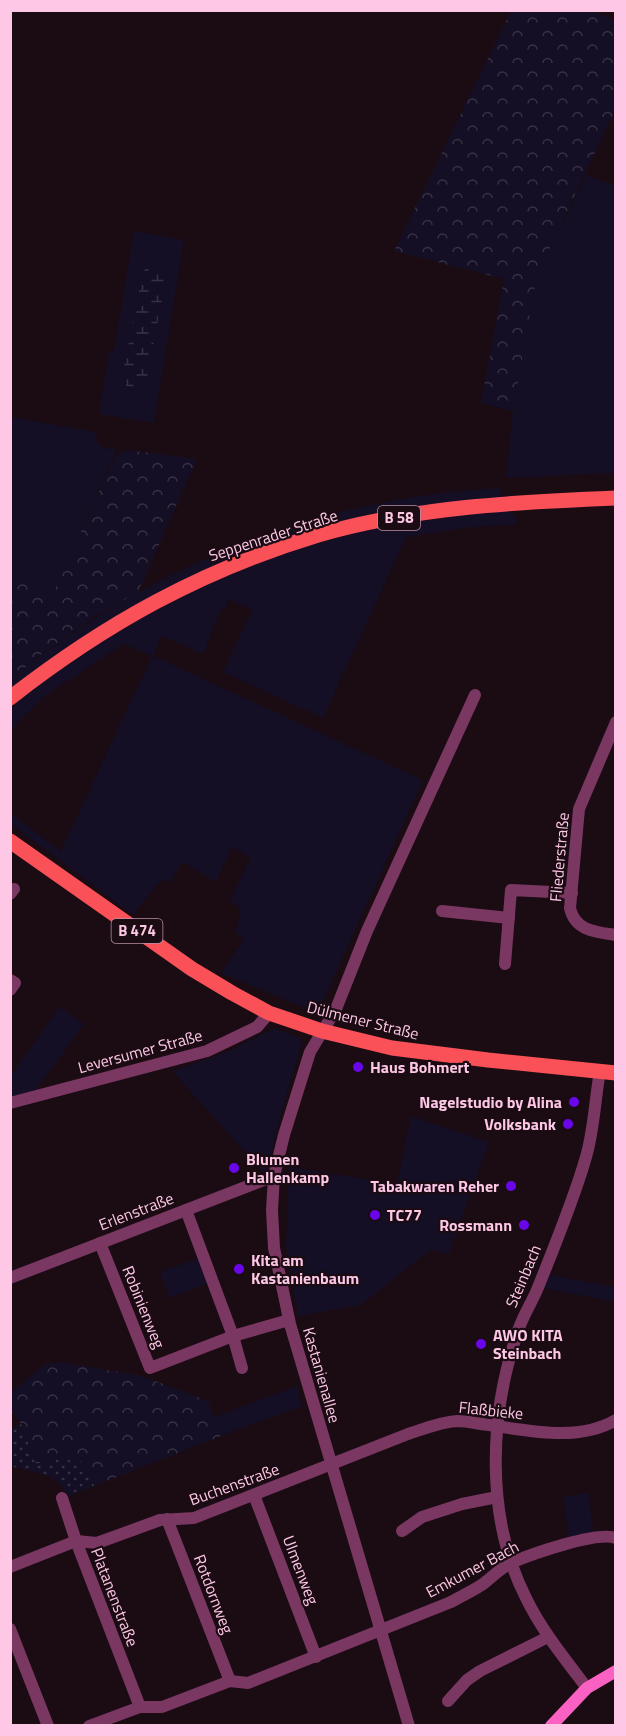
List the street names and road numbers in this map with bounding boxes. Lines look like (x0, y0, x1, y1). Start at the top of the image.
street label: Seppenrader Straße (205, 503, 341, 567)
road number: B 58 (378, 506, 420, 530)
street label: Fliederstraße (543, 811, 575, 903)
road number: B 474 (112, 919, 162, 943)
street label: Dülmener Straße (304, 994, 422, 1046)
street label: Leversumer Straße (75, 1023, 205, 1079)
street label: Erlenstraße (95, 1186, 177, 1236)
street label: Steinbach (499, 1241, 547, 1311)
street label: Robinienweg (117, 1262, 171, 1352)
street label: Kastanienallee (297, 1324, 347, 1426)
street label: Flaßbieke (457, 1395, 525, 1425)
street label: Buchenstraße (186, 1457, 282, 1511)
street label: Ulmenweg (277, 1532, 325, 1608)
street label: Emkumer Bach (421, 1534, 523, 1604)
street label: Platanenstraße (85, 1544, 145, 1650)
street label: Rotdornweg (188, 1551, 240, 1637)

